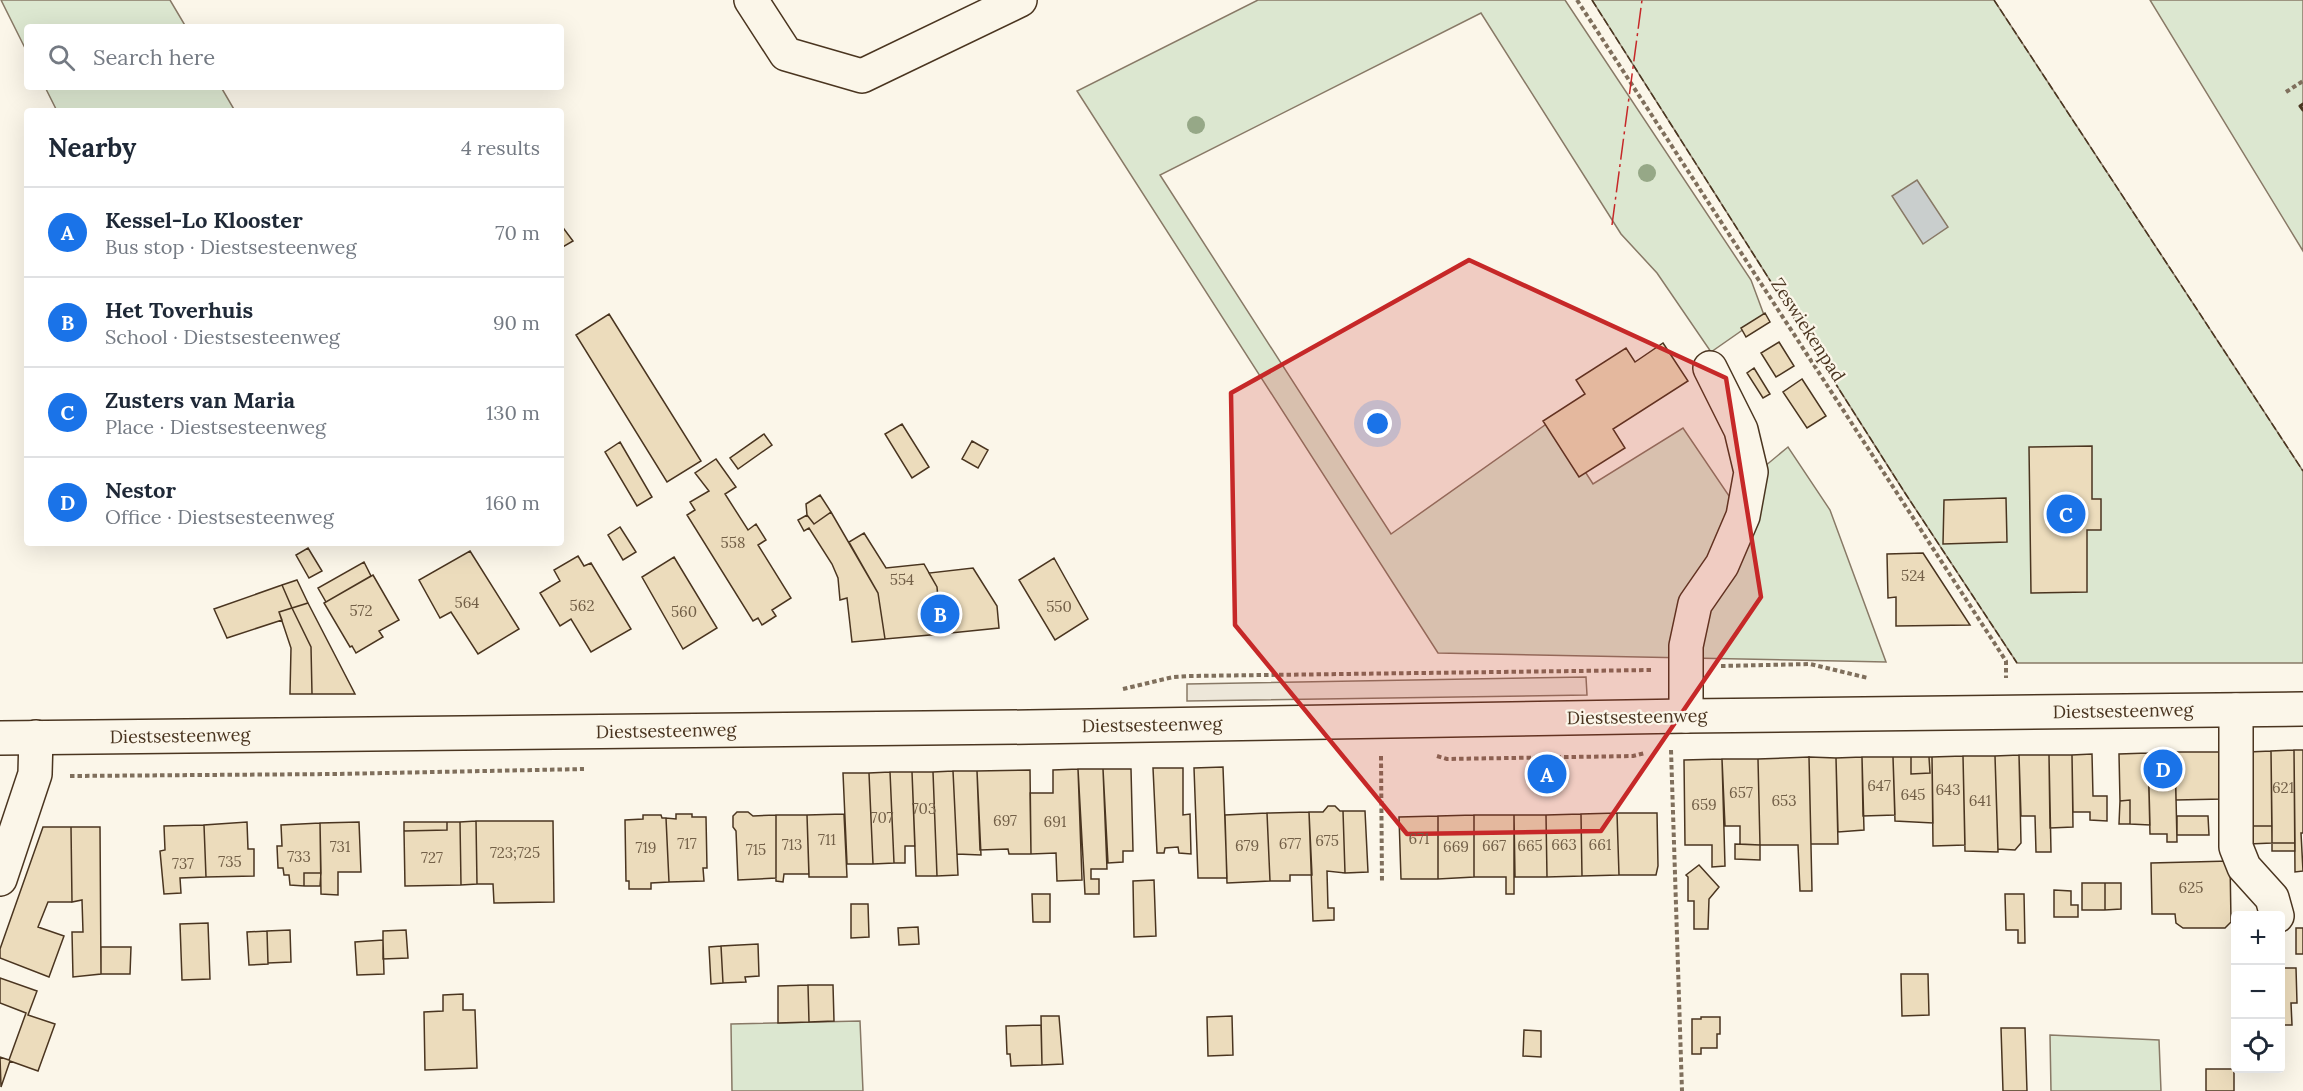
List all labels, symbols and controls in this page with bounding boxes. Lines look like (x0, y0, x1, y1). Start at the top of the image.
search box (24, 24, 564, 90)
icon: search (45, 41, 78, 74)
text: Search here (93, 43, 215, 71)
text: Nearby (48, 131, 136, 164)
text: 4 results (461, 135, 540, 160)
text: Kessel-Lo Klooster (105, 206, 303, 234)
text: A (61, 220, 74, 245)
text: 70 m (495, 220, 540, 245)
text: Bus stop · Diestsesteenweg (105, 234, 356, 259)
street label: Zeswiekenpad (1766, 273, 1851, 386)
text: Het Toverhuis (105, 296, 253, 324)
text: B (61, 310, 74, 335)
text: 90 m (493, 310, 540, 335)
text: School · Diestsesteenweg (105, 324, 340, 349)
text: Zusters van Maria (105, 386, 295, 414)
text: C (61, 400, 74, 425)
text: 130 m (486, 400, 540, 425)
your location (1363, 409, 1392, 438)
text: Place · Diestsesteenweg (105, 414, 326, 439)
text: Nestor (105, 476, 176, 504)
text: D (60, 490, 75, 515)
text: 160 m (486, 490, 540, 515)
pin: C (2046, 492, 2086, 536)
text: Office · Diestsesteenweg (105, 504, 334, 529)
house number: 558 (721, 533, 745, 552)
house number: 524 (1901, 566, 1925, 585)
house number: 554 (890, 570, 914, 589)
pin: B (920, 592, 960, 636)
house number: 564 (455, 593, 479, 612)
house number: 562 (570, 596, 594, 615)
house number: 550 (1046, 597, 1072, 616)
house number: 572 (349, 601, 373, 620)
house number: 560 (671, 602, 697, 621)
street label: Diestsesteenweg (2052, 698, 2195, 723)
street label: Diestsesteenweg (1566, 704, 1709, 729)
street label: Diestsesteenweg (1081, 712, 1224, 737)
street label: Diestsesteenweg (595, 718, 738, 743)
street label: Diestsesteenweg (109, 723, 252, 748)
pin: D (2144, 746, 2182, 792)
pin: A (1528, 752, 1566, 796)
house number: 647 (1867, 776, 1891, 795)
house number: 621 (2272, 778, 2294, 797)
house number: 643 (1935, 780, 1961, 799)
house number: 657 (1729, 783, 1753, 802)
house number: 645 (1901, 785, 1925, 804)
house number: 653 (1771, 791, 1797, 810)
house number: 641 (1969, 791, 1991, 810)
house number: 659 (1691, 795, 1717, 814)
house number: 703 (912, 799, 936, 818)
house number: 707 (871, 808, 893, 827)
house number: 697 (993, 811, 1017, 830)
house number: 691 (1044, 812, 1066, 831)
house number: 671 (1409, 829, 1429, 848)
house number: 711 (818, 830, 836, 849)
house number: 675 (1315, 831, 1339, 850)
house number: 717 (677, 834, 697, 853)
house number: 677 (1279, 834, 1301, 853)
house number: 713 (782, 835, 802, 854)
house number: 663 (1551, 835, 1577, 854)
house number: 661 (1589, 835, 1611, 854)
house number: 679 (1235, 836, 1259, 855)
house number: 667 (1482, 836, 1506, 855)
house number: 665 (1517, 836, 1543, 855)
house number: 731 (330, 837, 350, 856)
house number: 669 (1443, 837, 1469, 856)
house number: 719 (635, 838, 657, 857)
house number: 715 (746, 840, 766, 859)
house number: 723;725 (490, 843, 540, 862)
house number: 733 (287, 847, 311, 866)
house number: 727 (421, 848, 443, 867)
house number: 735 (218, 852, 242, 871)
house number: 737 (172, 854, 194, 873)
house number: 625 (2179, 878, 2203, 897)
map controls (2231, 911, 2285, 1073)
button: + (2231, 911, 2285, 965)
button: − (2231, 965, 2285, 1019)
button: locate (2231, 1019, 2285, 1073)

